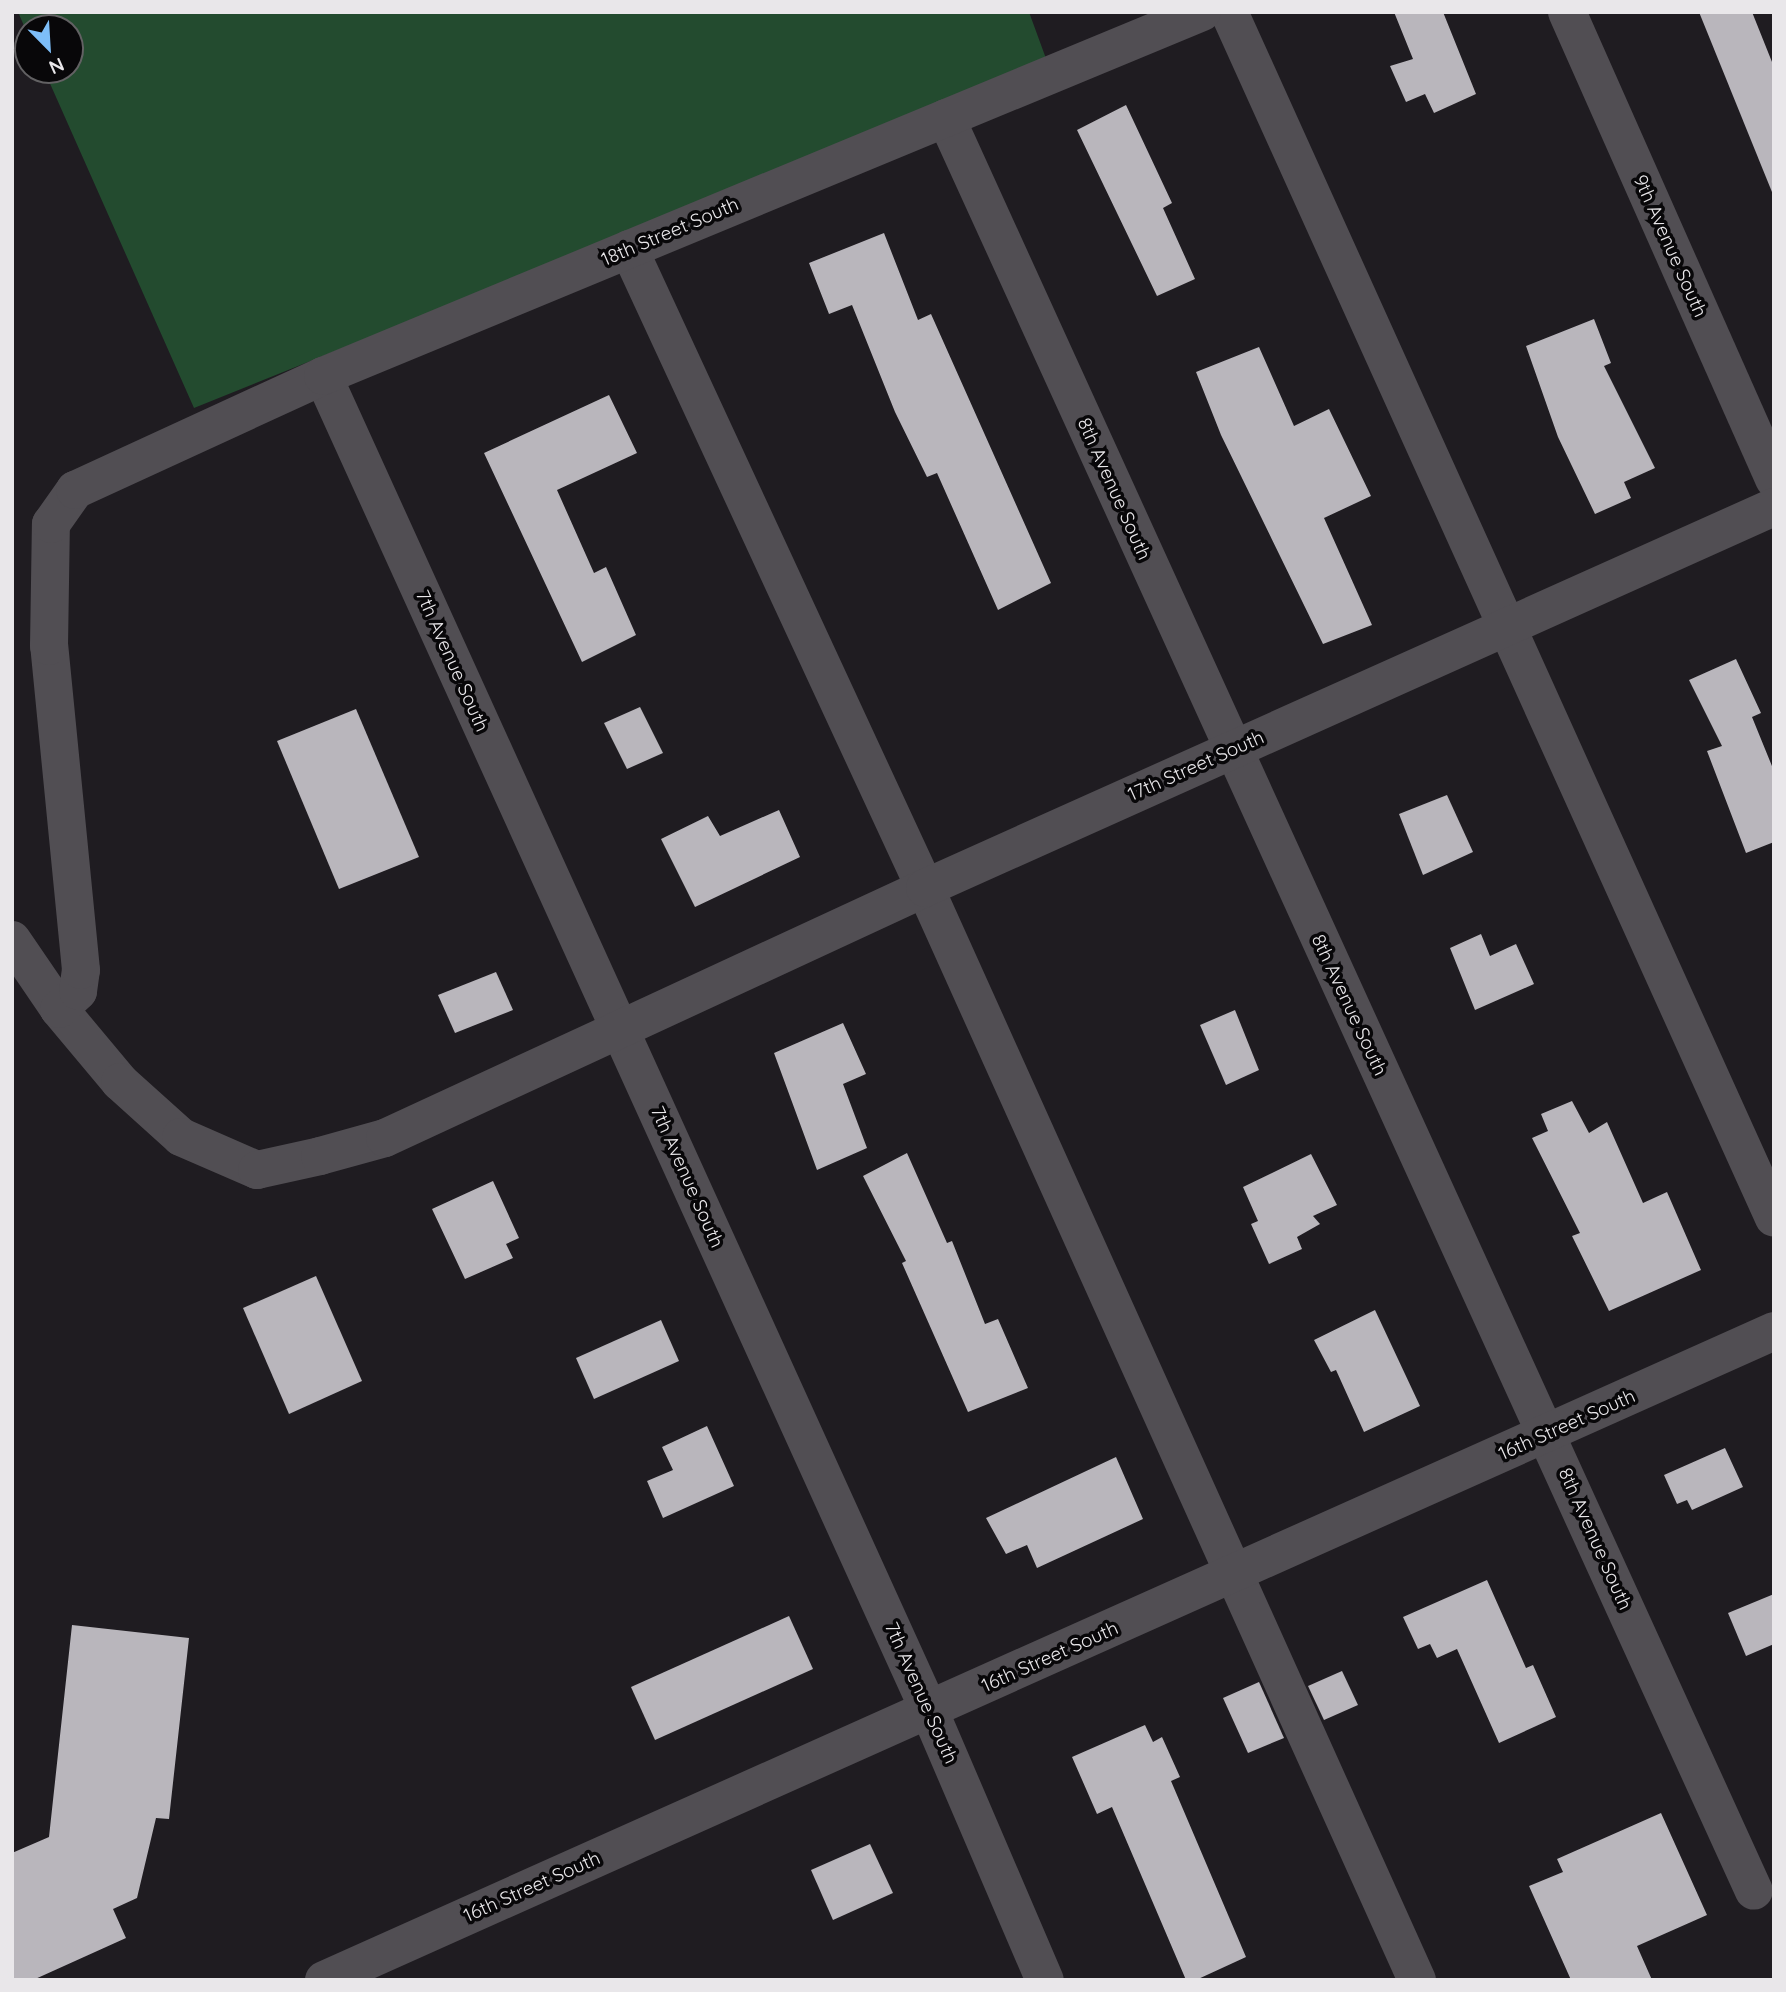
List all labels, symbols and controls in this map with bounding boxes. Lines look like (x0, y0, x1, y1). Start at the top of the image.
north arrow (14, 14, 84, 84)
text: N (45, 53, 68, 80)
street label: 9th Avenue South (1628, 171, 1712, 321)
street label: 18th Street South (598, 193, 742, 271)
street label: 8th Avenue South (1072, 414, 1156, 564)
street label: 7th Avenue South (411, 587, 493, 735)
street label: 17th Street South (1124, 726, 1268, 806)
street label: 8th Avenue South (1306, 931, 1392, 1079)
street label: 7th Avenue South (646, 1103, 728, 1251)
street label: 16th Street South (1495, 1385, 1639, 1465)
street label: 8th Avenue South (1553, 1464, 1637, 1614)
street label: 16th Street South (978, 1617, 1122, 1697)
street label: 7th Avenue South (880, 1619, 962, 1767)
street label: 16th Street South (460, 1847, 604, 1927)

